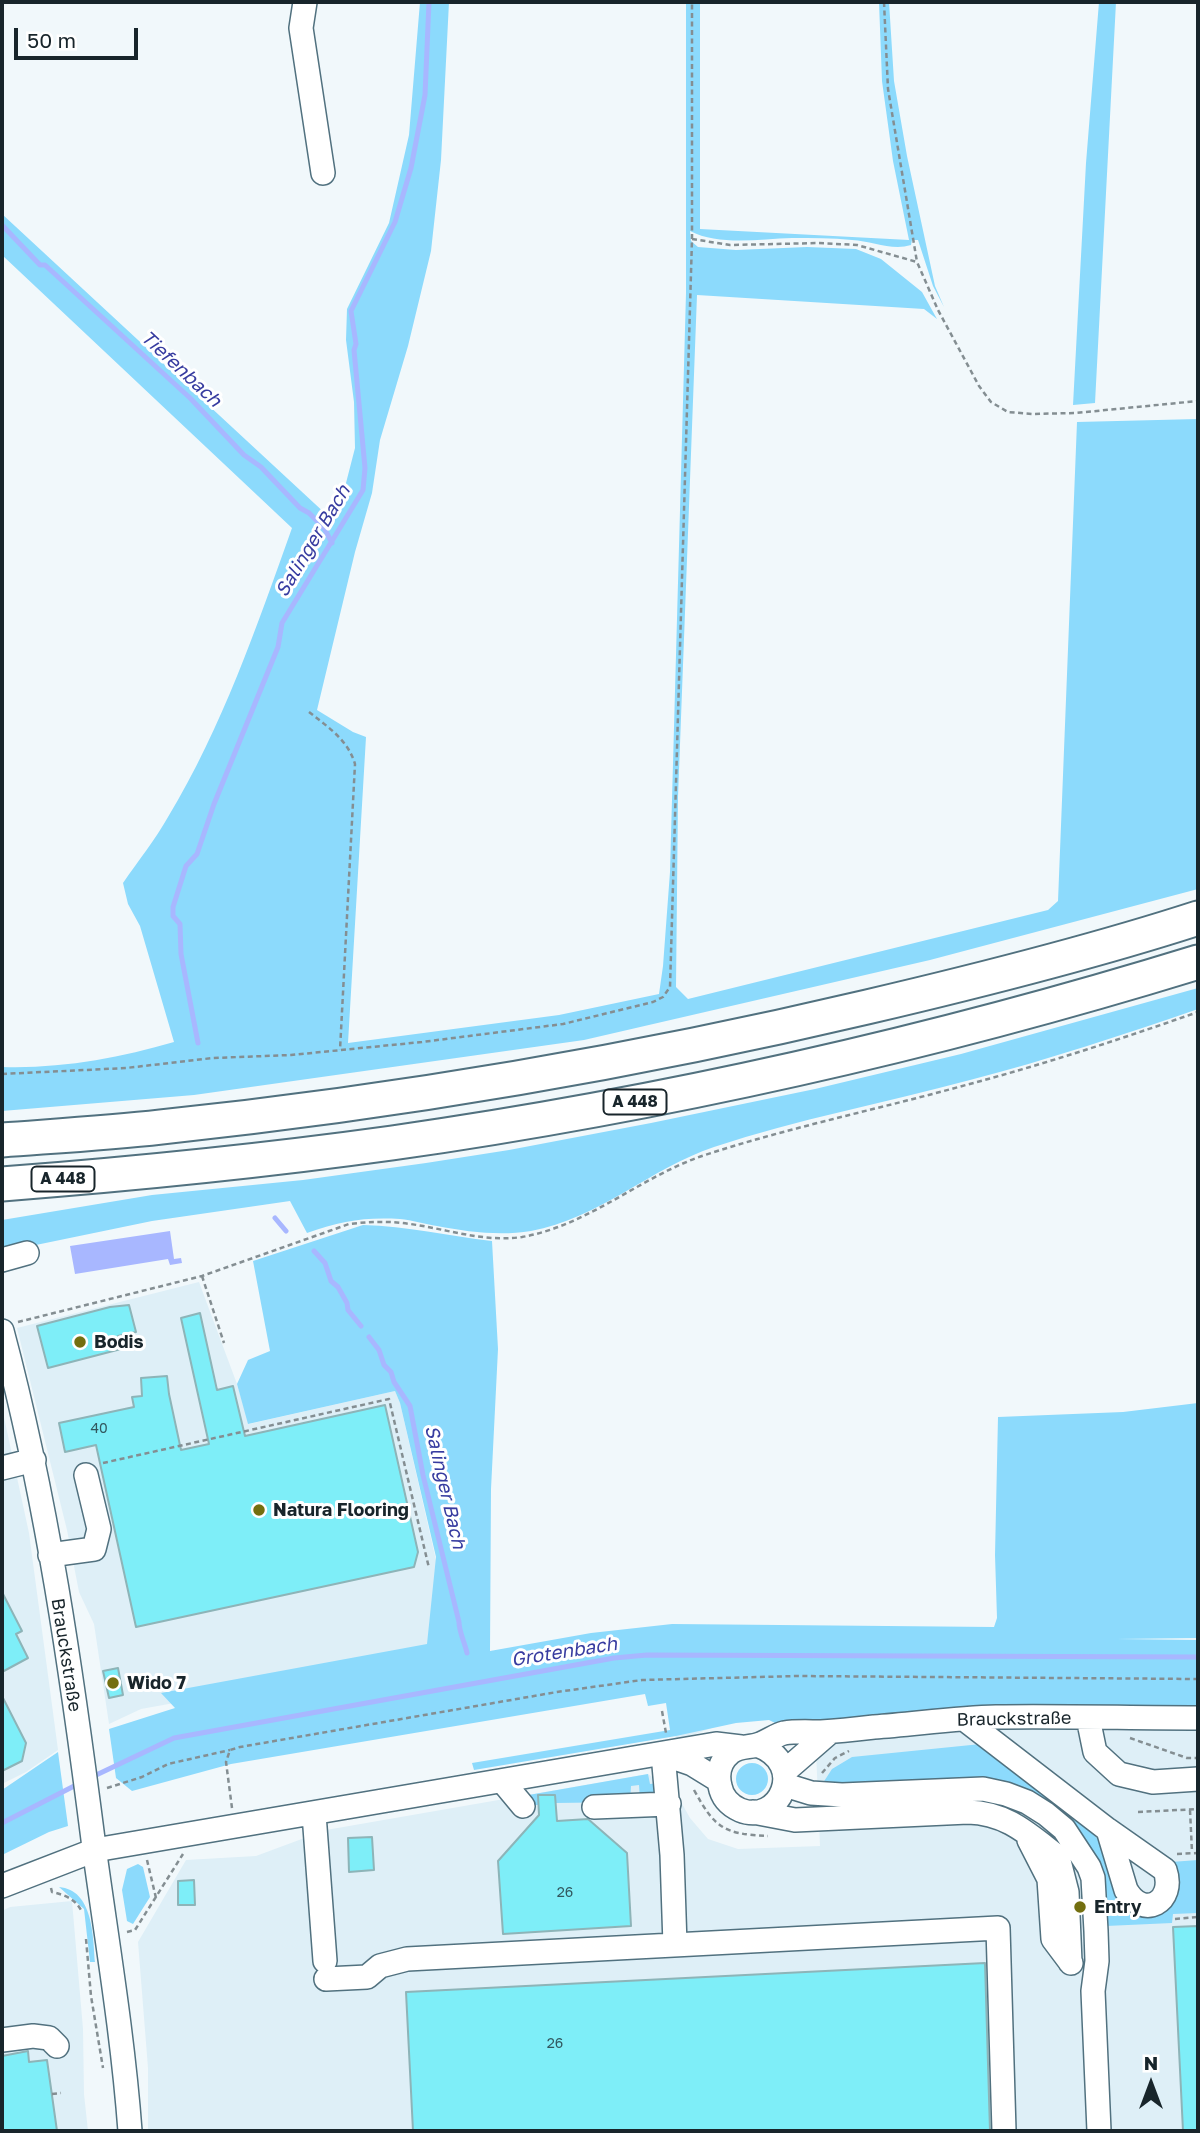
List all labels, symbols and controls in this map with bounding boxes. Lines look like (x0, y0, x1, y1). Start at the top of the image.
scale bar (18, 14, 142, 58)
text: 50 m (27, 27, 76, 53)
water label: Tiefenbach (136, 326, 226, 412)
water label: Salinger Bach (271, 481, 355, 601)
road number: A 448 (604, 1090, 666, 1114)
road number: A 448 (32, 1166, 94, 1191)
place label: Bodis (94, 1331, 144, 1353)
marker: Bodis (72, 1334, 88, 1350)
house number: 40 (90, 1421, 108, 1437)
water label: Salinger Bach (420, 1423, 470, 1551)
place label: Natura Flooring (273, 1499, 409, 1521)
marker: Natura Flooring (251, 1502, 267, 1518)
street label: Brauckstraße (46, 1597, 86, 1713)
water label: Grotenbach (509, 1632, 619, 1672)
place label: Wido 7 (127, 1672, 186, 1694)
marker: Wido 7 (105, 1675, 121, 1691)
street label: Brauckstraße (957, 1707, 1071, 1731)
house number: 26 (557, 1885, 573, 1901)
place label: Entry (1094, 1896, 1142, 1918)
marker: Entry (1072, 1899, 1088, 1915)
house number: 26 (547, 2036, 563, 2052)
north arrow (1116, 2049, 1186, 2119)
text: N (1144, 2051, 1158, 2074)

